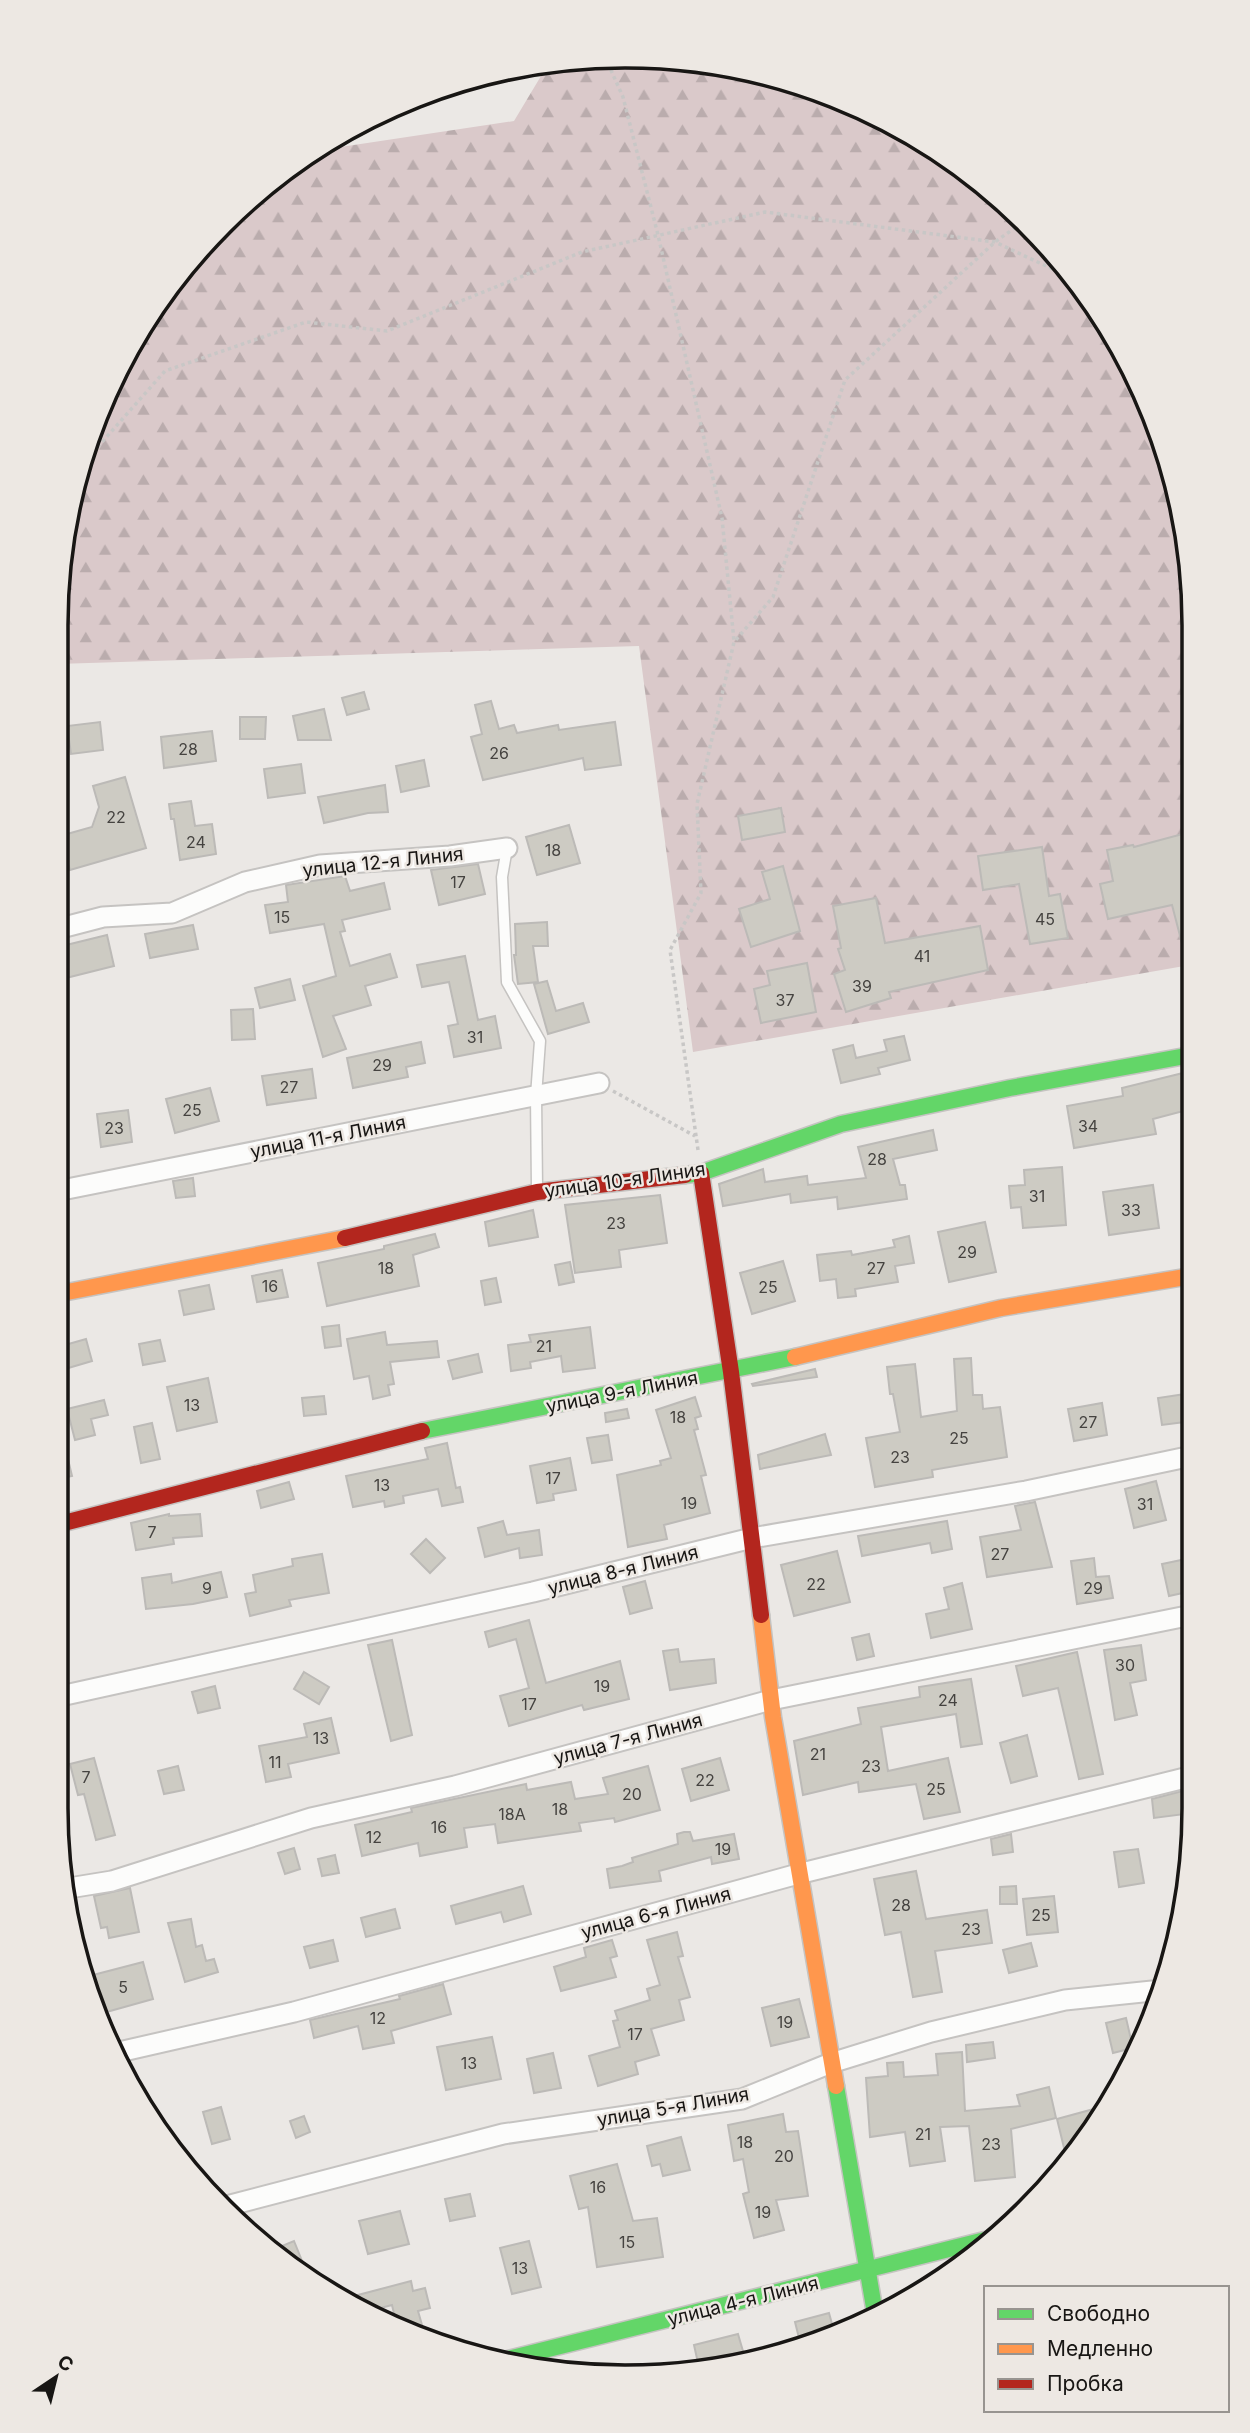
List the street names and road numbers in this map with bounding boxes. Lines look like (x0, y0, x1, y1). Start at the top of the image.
street label: улица 12-я Линия (301, 842, 465, 882)
street label: улица 11-я Линия (248, 1111, 408, 1163)
street label: улица 10-я Линия (543, 1157, 707, 1203)
street label: улица 9-я Линия (544, 1366, 700, 1418)
street label: улица 8-я Линия (545, 1540, 701, 1600)
street label: улица 7-я Линия (551, 1708, 705, 1770)
street label: улица 6-я Линия (579, 1882, 733, 1944)
street label: улица 5-я Линия (595, 2082, 751, 2132)
street label: улица 4-я Линия (665, 2271, 821, 2331)

